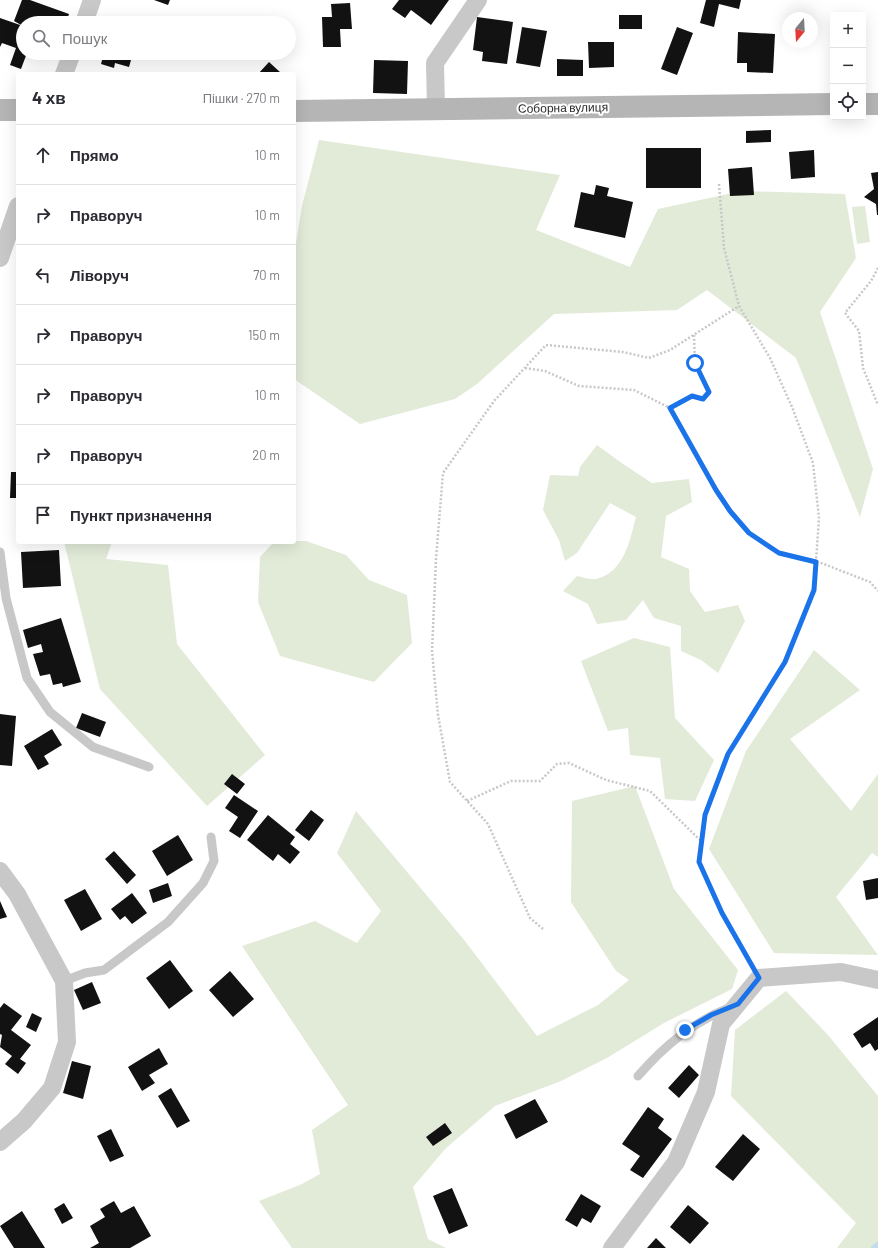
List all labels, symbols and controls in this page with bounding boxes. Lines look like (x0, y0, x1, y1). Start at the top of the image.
north arrow (782, 12, 818, 48)
map controls (830, 12, 866, 120)
button: + (830, 12, 866, 48)
search box (16, 16, 296, 60)
icon: search (30, 27, 52, 49)
text: Пошук (62, 29, 107, 47)
button: − (830, 48, 866, 84)
button: locate (830, 84, 866, 120)
text: 4 хв (32, 87, 66, 107)
text: Пішки · 270 m (203, 90, 280, 106)
street label: Соборна вулиця (518, 99, 608, 116)
icon: ahead (32, 144, 54, 166)
text: Прямо (70, 146, 119, 164)
text: 10 m (255, 147, 280, 163)
icon: right (32, 204, 54, 226)
text: Праворуч (70, 206, 143, 224)
text: 10 m (255, 207, 280, 223)
icon: left (32, 264, 54, 286)
text: Ліворуч (70, 266, 129, 284)
text: 70 m (253, 267, 280, 283)
icon: right (32, 324, 54, 346)
text: Праворуч (70, 326, 143, 344)
text: 150 m (248, 327, 280, 343)
route start (686, 354, 704, 372)
icon: right (32, 384, 54, 406)
text: Праворуч (70, 386, 143, 404)
text: 10 m (255, 387, 280, 403)
icon: right (32, 444, 54, 466)
text: Праворуч (70, 446, 143, 464)
text: 20 m (252, 447, 280, 463)
icon: arrive (32, 504, 54, 526)
text: Пункт призначення (70, 506, 212, 524)
route end (676, 1021, 694, 1039)

